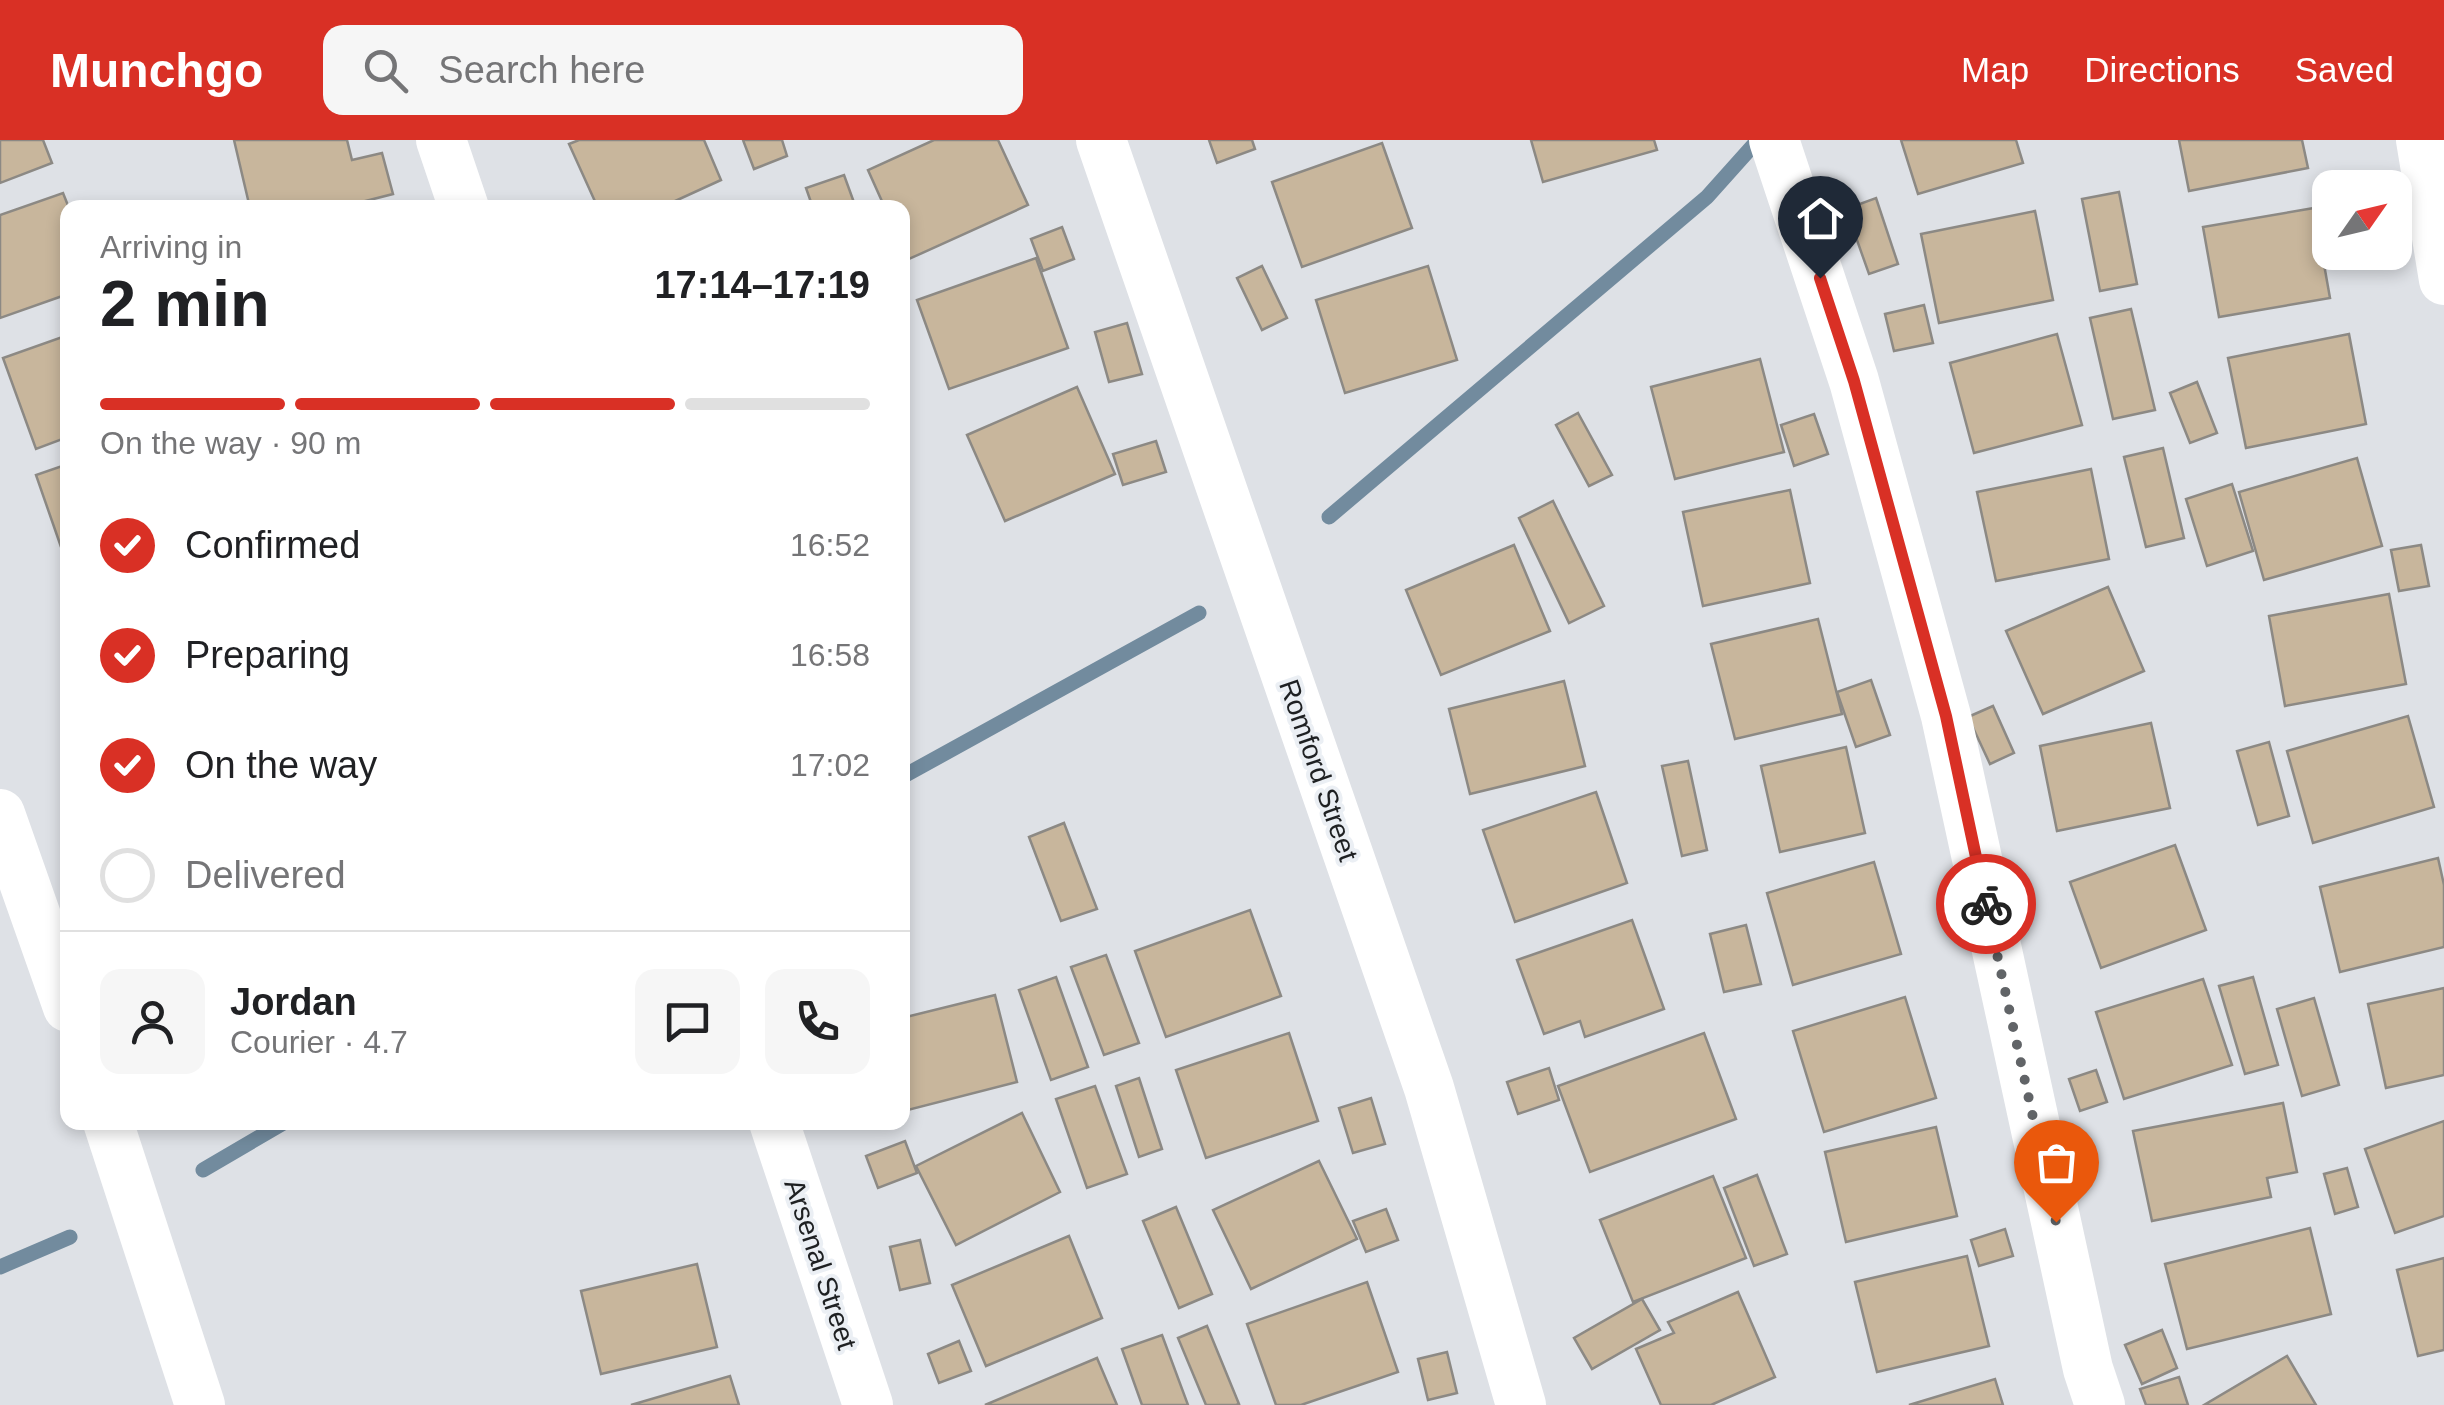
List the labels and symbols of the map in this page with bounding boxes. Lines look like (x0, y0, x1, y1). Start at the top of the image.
north arrow (2312, 170, 2412, 270)
pin (1778, 176, 1863, 279)
street label: Romford Street (1273, 675, 1364, 865)
courier (1936, 854, 2036, 954)
pin (2014, 1120, 2099, 1223)
street label: Arsenal Street (778, 1175, 863, 1354)

